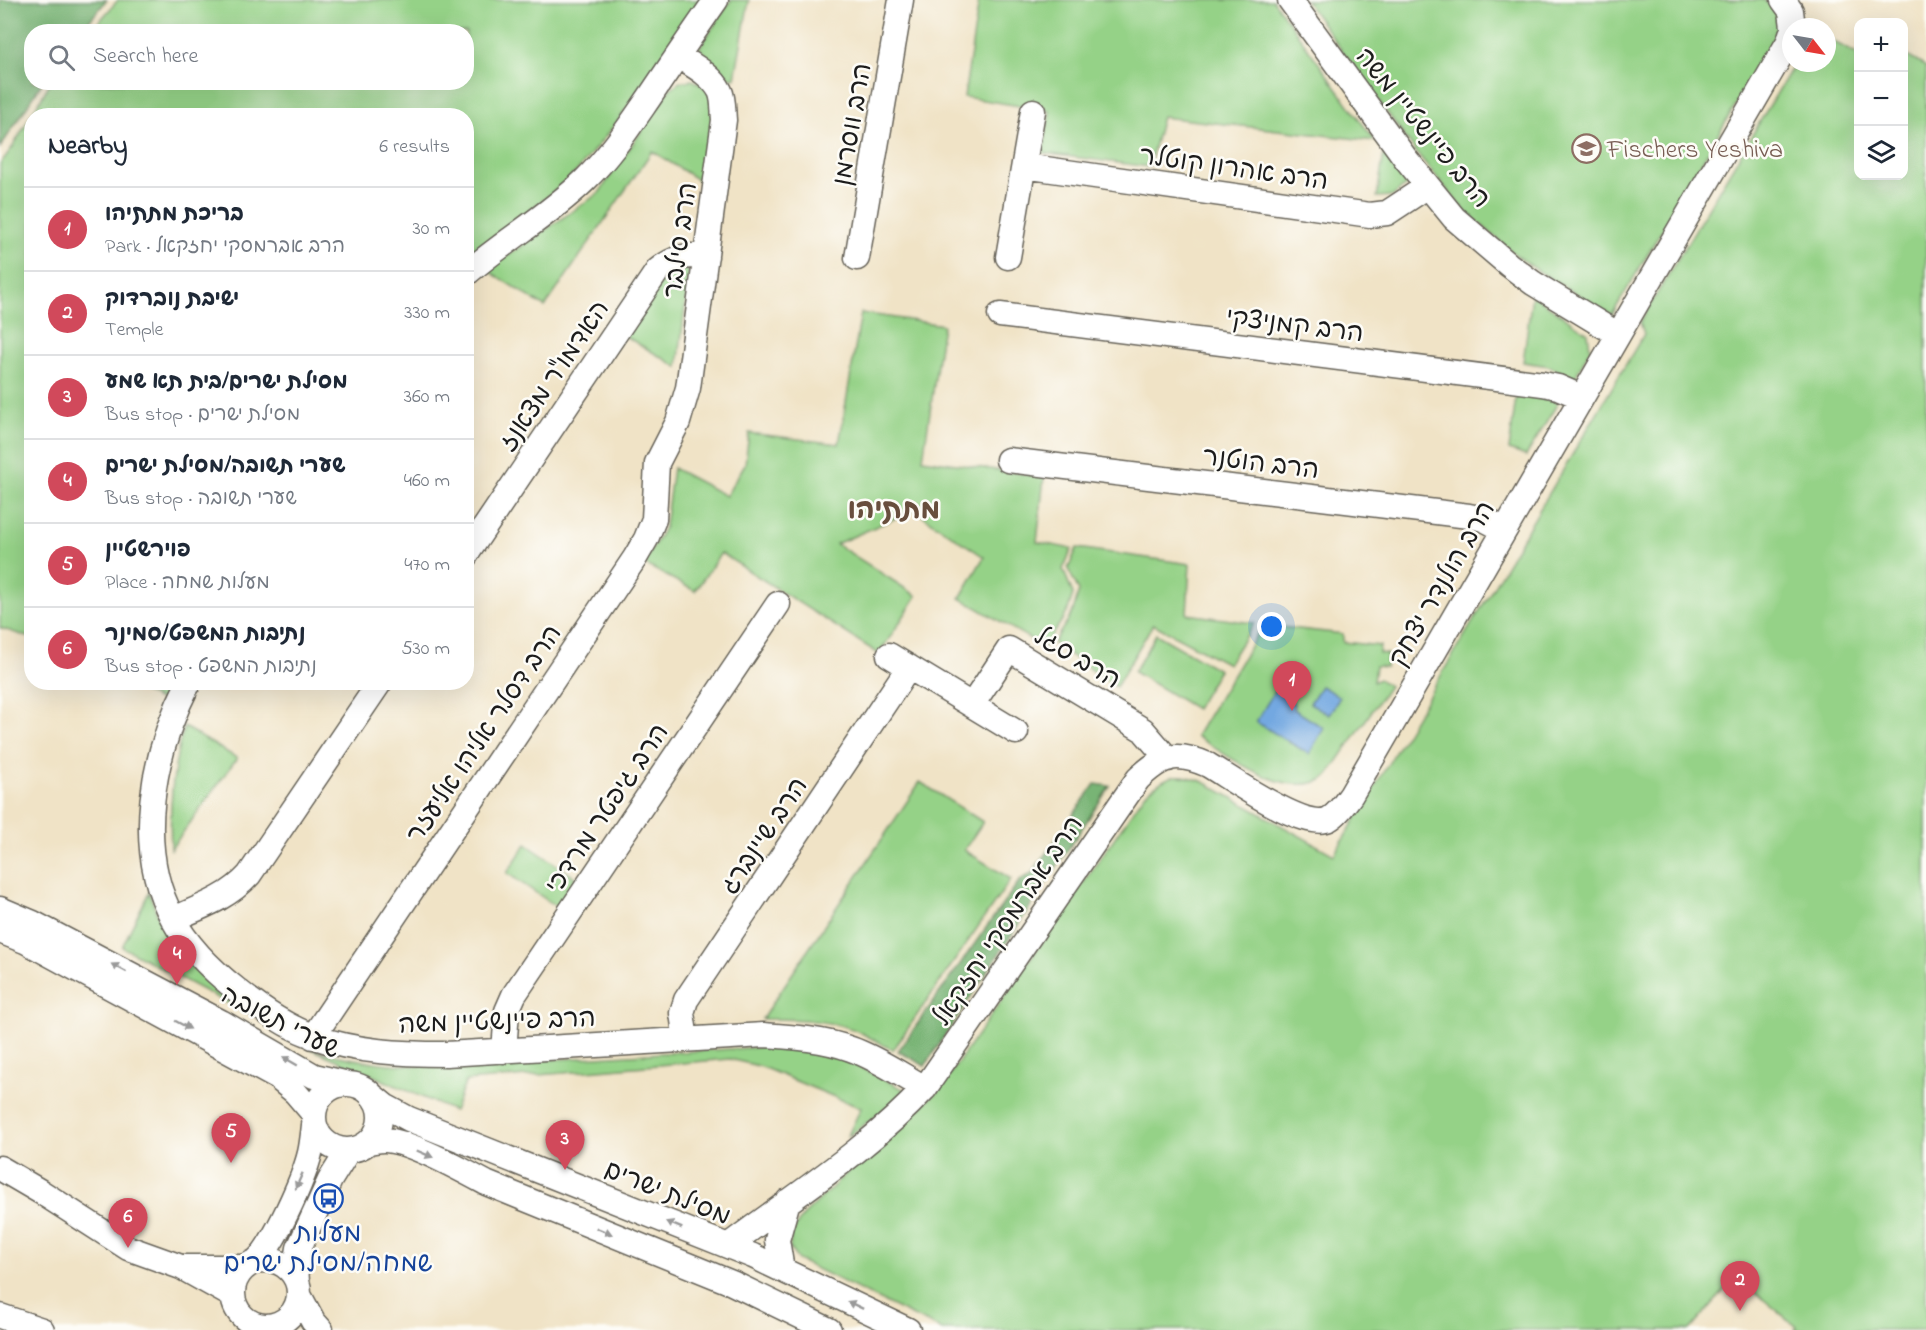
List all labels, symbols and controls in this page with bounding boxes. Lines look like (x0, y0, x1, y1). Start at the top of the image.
north arrow (1782, 18, 1836, 72)
map controls (1854, 18, 1908, 180)
button: + (1854, 18, 1908, 72)
search box (24, 24, 474, 90)
street label: הרב פיינשטיין משה (1345, 40, 1498, 217)
icon: search (45, 41, 78, 74)
text: Search here (93, 41, 198, 73)
street label: הרב ווסרמן (824, 60, 883, 189)
button: − (1854, 72, 1908, 126)
button: layers (1854, 126, 1908, 180)
text: Nearby (48, 128, 127, 166)
school or university icon: Fischers Yeshiva (1570, 132, 1602, 164)
place label: Fischers Yeshiva (1606, 132, 1783, 170)
text: 6 results (379, 133, 450, 162)
street label: הרב אהרון קוטלר (1137, 138, 1331, 202)
street label: הרב סילבר (655, 180, 709, 301)
text: בריכת מתתיהו (105, 199, 244, 231)
text: 1 (64, 215, 71, 244)
text: 30 m (413, 215, 450, 244)
text: Park · הרב אברמסקי יחזקאל (105, 233, 345, 262)
text: ישיבת נוברדוק (105, 284, 239, 316)
street label: האדמו"ר מצאנז (491, 293, 620, 460)
text: 2 (63, 299, 72, 328)
text: 330 m (404, 299, 450, 328)
street label: הרב קמניצקי (1224, 300, 1366, 354)
text: Temple (105, 316, 164, 345)
text: מסילת ישרים/בית תא שמע (105, 367, 348, 399)
text: 3 (63, 383, 72, 412)
text: 360 m (404, 383, 450, 412)
text: Bus stop · מסילת ישרים (105, 401, 300, 430)
street label: הרב הוטנר (1200, 439, 1321, 491)
text: שערי תשובה/מסילת ישרים (105, 451, 346, 483)
text: 4 (63, 467, 72, 496)
text: 460 m (404, 467, 450, 496)
text: Bus stop · שערי תשובה (105, 485, 297, 514)
district label: מתתיהו (848, 491, 940, 532)
street label: הרב הולנדר יצחק (1381, 495, 1507, 674)
text: פוירשטיין (105, 535, 191, 567)
text: 5 (62, 551, 73, 580)
text: 470 m (404, 551, 450, 580)
text: Place · מעלות שמחה (105, 569, 270, 598)
your location (1257, 612, 1286, 641)
street label: הרב דסלר אליהו אליעזר (398, 618, 573, 851)
text: נתיבות המשפט/סמינר (105, 619, 306, 651)
street label: הרב סגל (1026, 619, 1127, 700)
text: 6 (63, 635, 72, 664)
text: 530 m (401, 635, 450, 664)
text: Bus stop · נתיבות המשפט (105, 653, 317, 682)
pin: 1 (1272, 662, 1312, 711)
street label: הרב גיפטר מרדכי (537, 717, 680, 903)
street label: הרב שיינברג (712, 770, 819, 903)
street label: הרב אברמסקי יחזקאל (925, 809, 1094, 1034)
pin: 4 (158, 936, 196, 985)
one-way arrow (110, 963, 127, 973)
street label: שערי תשובה (213, 977, 346, 1070)
street label: הרב פיינשטיין משה (398, 1001, 596, 1045)
one-way arrow (174, 1020, 191, 1030)
one-way arrow (282, 1056, 298, 1067)
pin: 5 (212, 1114, 250, 1163)
pin: 3 (546, 1120, 584, 1170)
one-way arrow (417, 1149, 435, 1159)
street label: מסילת ישרים (598, 1152, 736, 1237)
one-way arrow (295, 1173, 304, 1190)
bus stop icon: מעלות שמחה/מסילת ישרים (312, 1182, 344, 1214)
pin: 6 (108, 1198, 148, 1248)
place label: מעלות שמחה/מסילת ישרים (223, 1216, 433, 1284)
one-way arrow (664, 1220, 682, 1230)
one-way arrow (595, 1227, 613, 1236)
pin: 2 (1720, 1262, 1760, 1311)
one-way arrow (846, 1300, 863, 1309)

